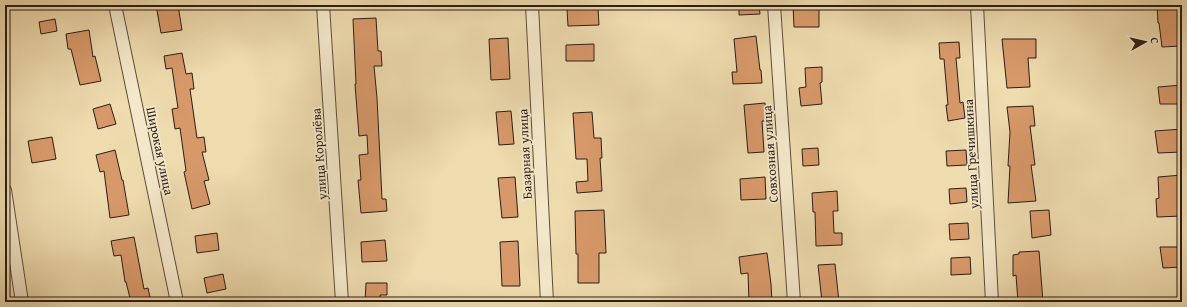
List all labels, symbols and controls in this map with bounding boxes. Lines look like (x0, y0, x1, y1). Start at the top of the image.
north arrow (1125, 22, 1165, 62)
text: С (1147, 36, 1163, 45)
street label: улица Гречишкина (959, 98, 983, 211)
street label: Совхозная улица (757, 104, 783, 203)
street label: Широкая улица (141, 105, 179, 198)
street label: улица Королёва (306, 107, 332, 202)
street label: Базарная улица (513, 107, 537, 200)

